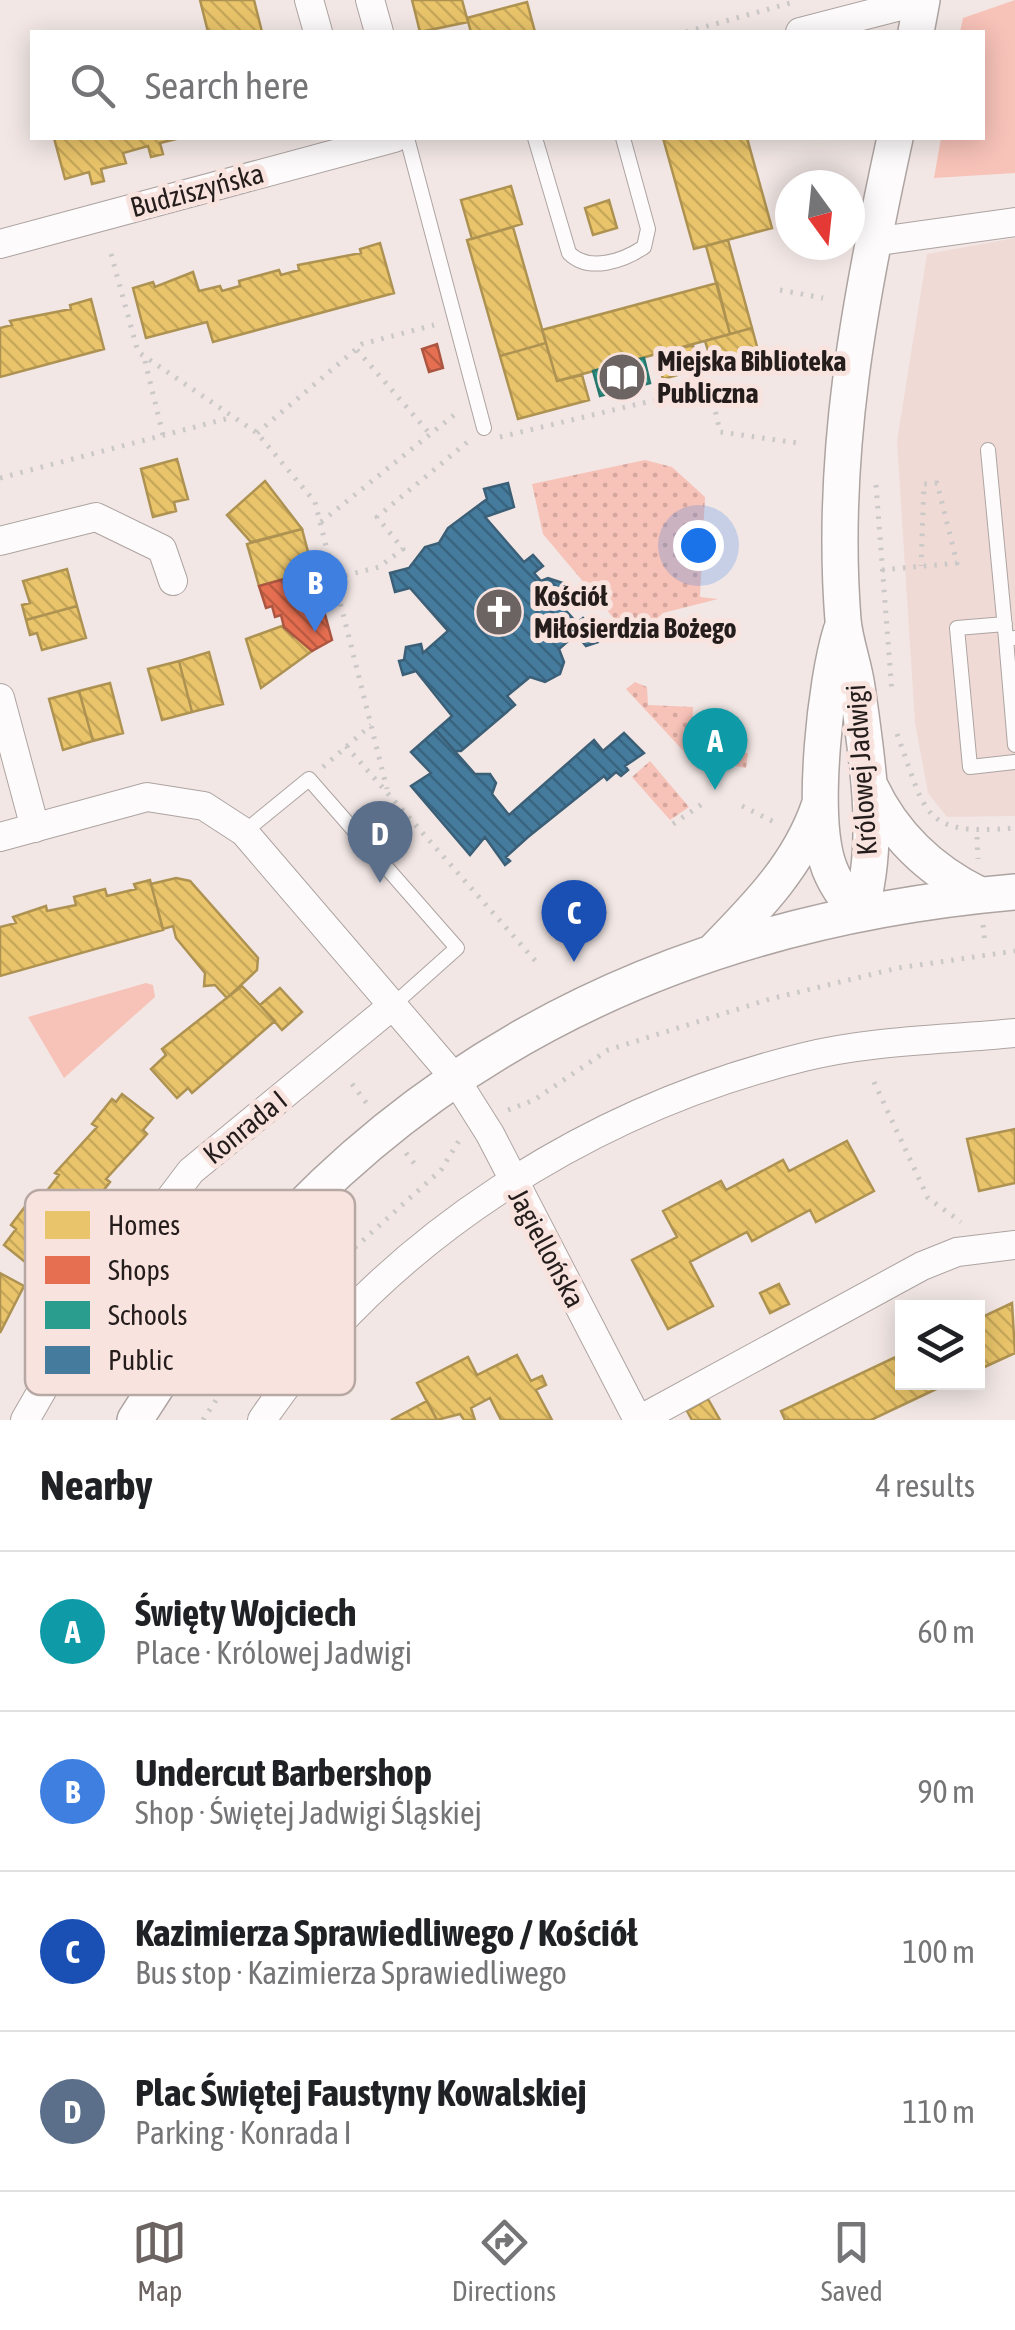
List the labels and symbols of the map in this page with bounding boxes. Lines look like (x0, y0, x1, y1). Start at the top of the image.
street label: Budziszyńska (127, 157, 267, 223)
north arrow (775, 170, 865, 260)
place label: Miejska Biblioteka Publiczna (657, 345, 846, 409)
library icon: Miejska Biblioteka Publiczna (596, 351, 648, 403)
your location (673, 520, 724, 571)
pin: B (282, 550, 348, 632)
place label: Kościół Miłosierdzia Bożego (534, 580, 737, 644)
church icon: Kościół Miłosierdzia Bożego (473, 586, 525, 638)
street label: Królowej Jadwigi (839, 683, 883, 857)
pin: A (682, 708, 748, 790)
pin: D (348, 800, 412, 883)
pin: C (542, 880, 606, 962)
street label: Konrada I (197, 1084, 293, 1170)
street label: Jagiellońska (502, 1183, 592, 1313)
legend (25, 1190, 355, 1395)
text: Homes (108, 1209, 180, 1241)
text: Shops (108, 1254, 170, 1286)
text: Schools (108, 1299, 187, 1331)
text: Public (108, 1344, 173, 1376)

